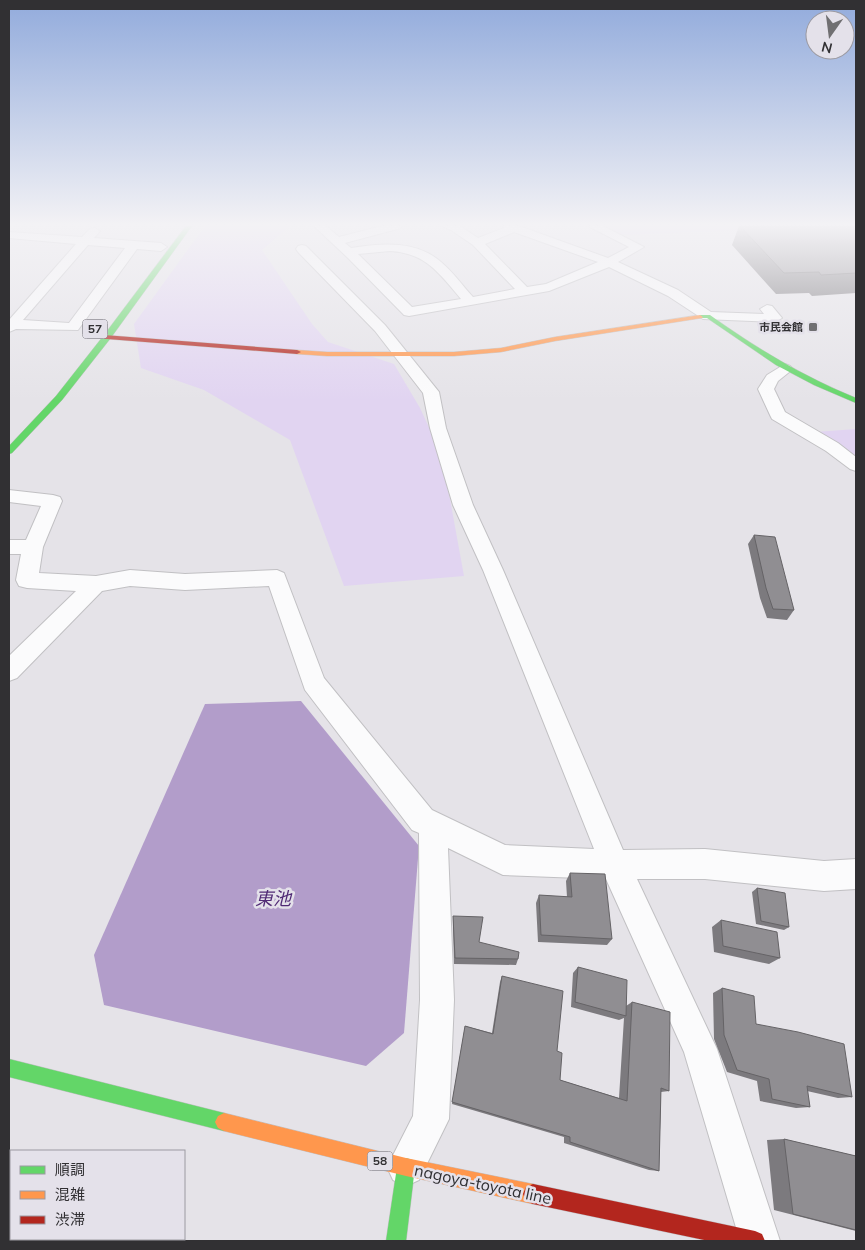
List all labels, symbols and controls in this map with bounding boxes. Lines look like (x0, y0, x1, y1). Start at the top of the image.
north arrow (805, 10, 855, 60)
text: N (820, 38, 834, 58)
road number: 57 (82, 320, 108, 338)
place label: 市民会館 (759, 320, 803, 334)
marker: 市民会館 (807, 321, 819, 333)
water label: 東池 (255, 887, 293, 910)
legend (10, 1150, 185, 1240)
road number: 58 (368, 1152, 392, 1170)
text: 順調 (55, 1160, 85, 1179)
street label: nagoya-toyota line (413, 1160, 553, 1208)
text: 混雑 (55, 1185, 85, 1204)
text: 渋滞 (55, 1210, 85, 1229)

